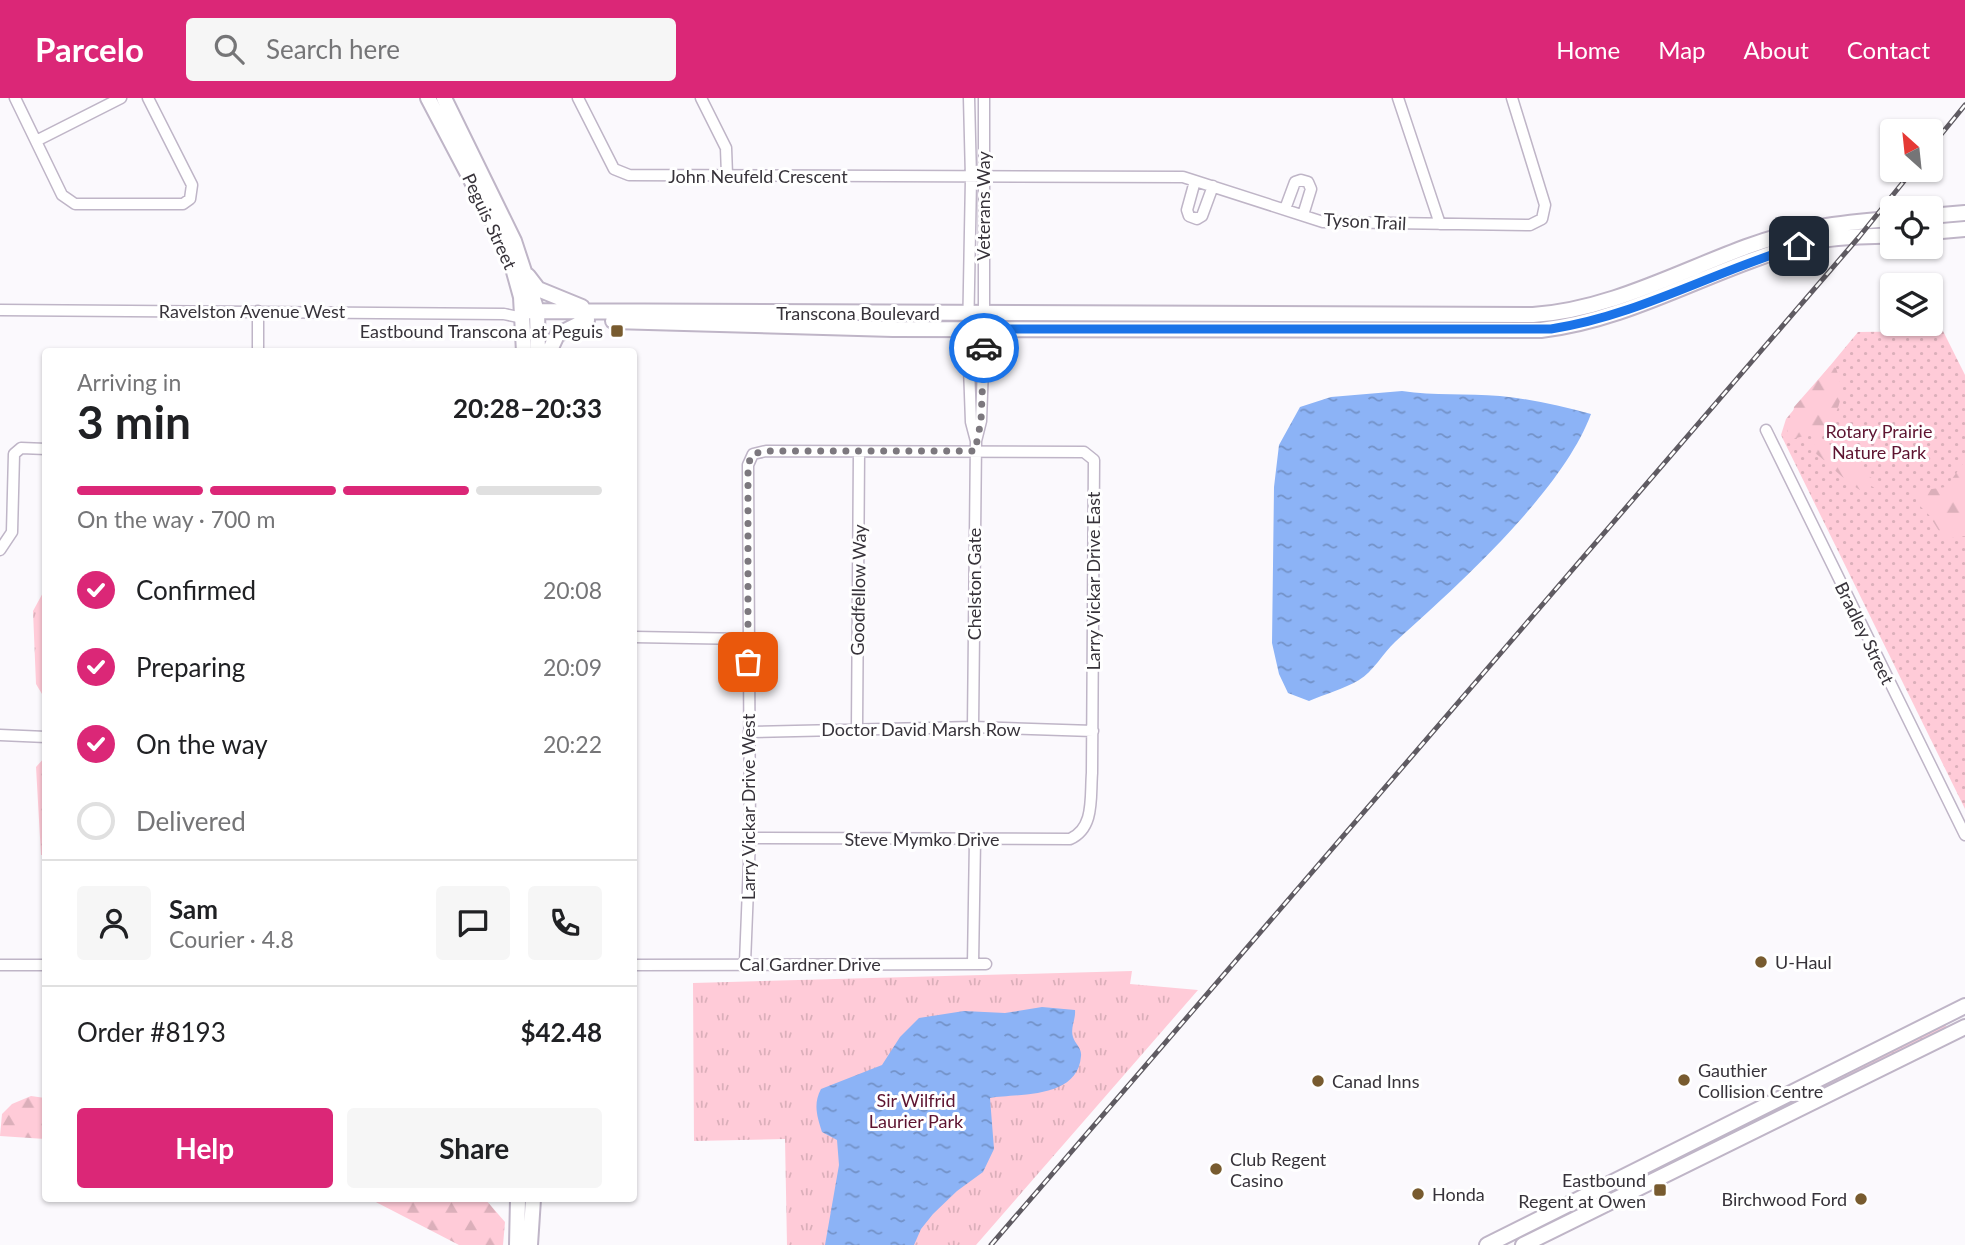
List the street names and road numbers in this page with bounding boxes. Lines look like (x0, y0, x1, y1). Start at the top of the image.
street label: Veterans Way (972, 151, 994, 261)
street label: John Neufeld Crescent (668, 165, 848, 187)
street label: Peguis Street (458, 170, 522, 273)
street label: Tyson Trail (1323, 208, 1407, 234)
street label: Ravelston Avenue West (159, 300, 346, 322)
street label: Transcona Boulevard (776, 302, 940, 324)
street label: Larry Vickar Drive East (1082, 491, 1104, 671)
street label: Goodfellow Way (846, 523, 870, 656)
street label: Chelston Gate (963, 528, 985, 640)
street label: Bradley Street (1831, 578, 1900, 688)
street label: Larry Vickar Drive West (737, 713, 759, 900)
street label: Doctor David Marsh Row (821, 718, 1021, 740)
street label: Steve Mymko Drive (844, 828, 1000, 850)
street label: Cal Gardner Drive (739, 953, 881, 975)

